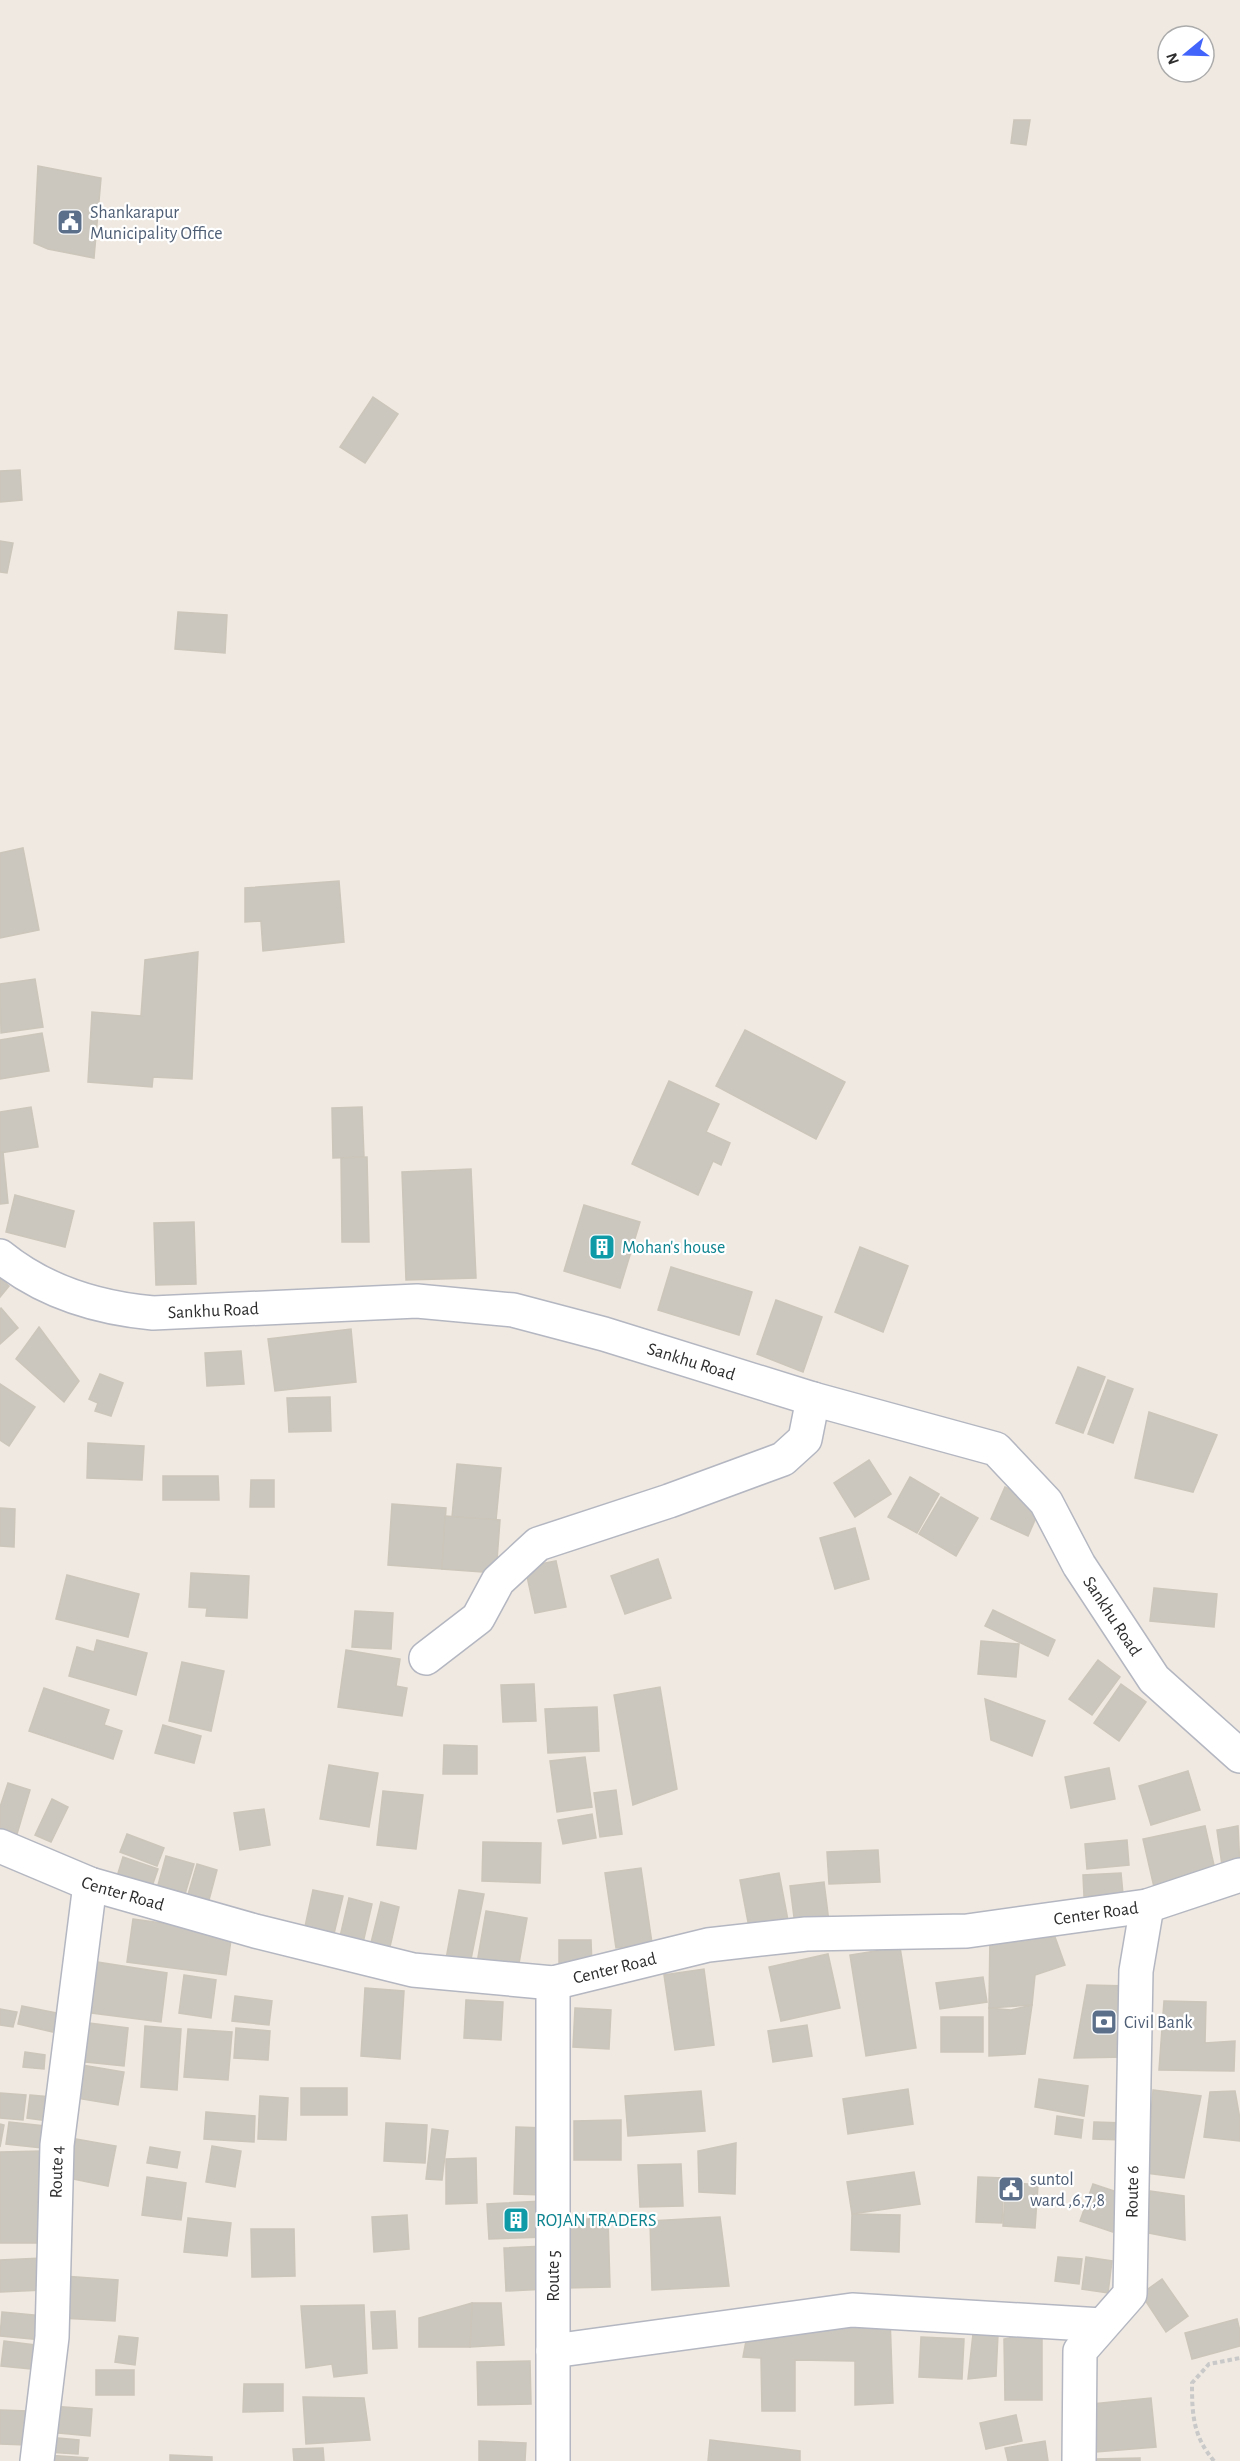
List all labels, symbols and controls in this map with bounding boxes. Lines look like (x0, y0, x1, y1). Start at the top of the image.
north arrow (1156, 24, 1216, 84)
text: N (1163, 51, 1182, 66)
place label: Shankarapur Municipality Office (90, 204, 223, 243)
public building icon: Shankarapur Municipality Office (55, 207, 85, 237)
building icon: Mohan's house (587, 1232, 617, 1262)
place label: Mohan's house (622, 1239, 725, 1257)
street label: Sankhu Road (167, 1300, 259, 1322)
street label: Sankhu Road (645, 1340, 737, 1384)
street label: Sankhu Road (1079, 1573, 1144, 1660)
street label: Center Road (79, 1873, 166, 1915)
street label: Center Road (1053, 1899, 1139, 1929)
street label: Center Road (571, 1950, 658, 1988)
bank icon: Civil Bank (1089, 2007, 1119, 2037)
place label: Civil Bank (1124, 2014, 1193, 2032)
street label: Route 4 (48, 2145, 67, 2199)
street label: Route 6 (1123, 2165, 1142, 2218)
place label: suntol ward ,6,7,8 (1030, 2171, 1105, 2210)
public building icon: suntol ward ,6,7,8 (996, 2174, 1026, 2204)
building icon: ROJAN TRADERS (501, 2205, 531, 2235)
place label: ROJAN TRADERS (536, 2212, 657, 2230)
street label: Route 5 (545, 2250, 563, 2302)

